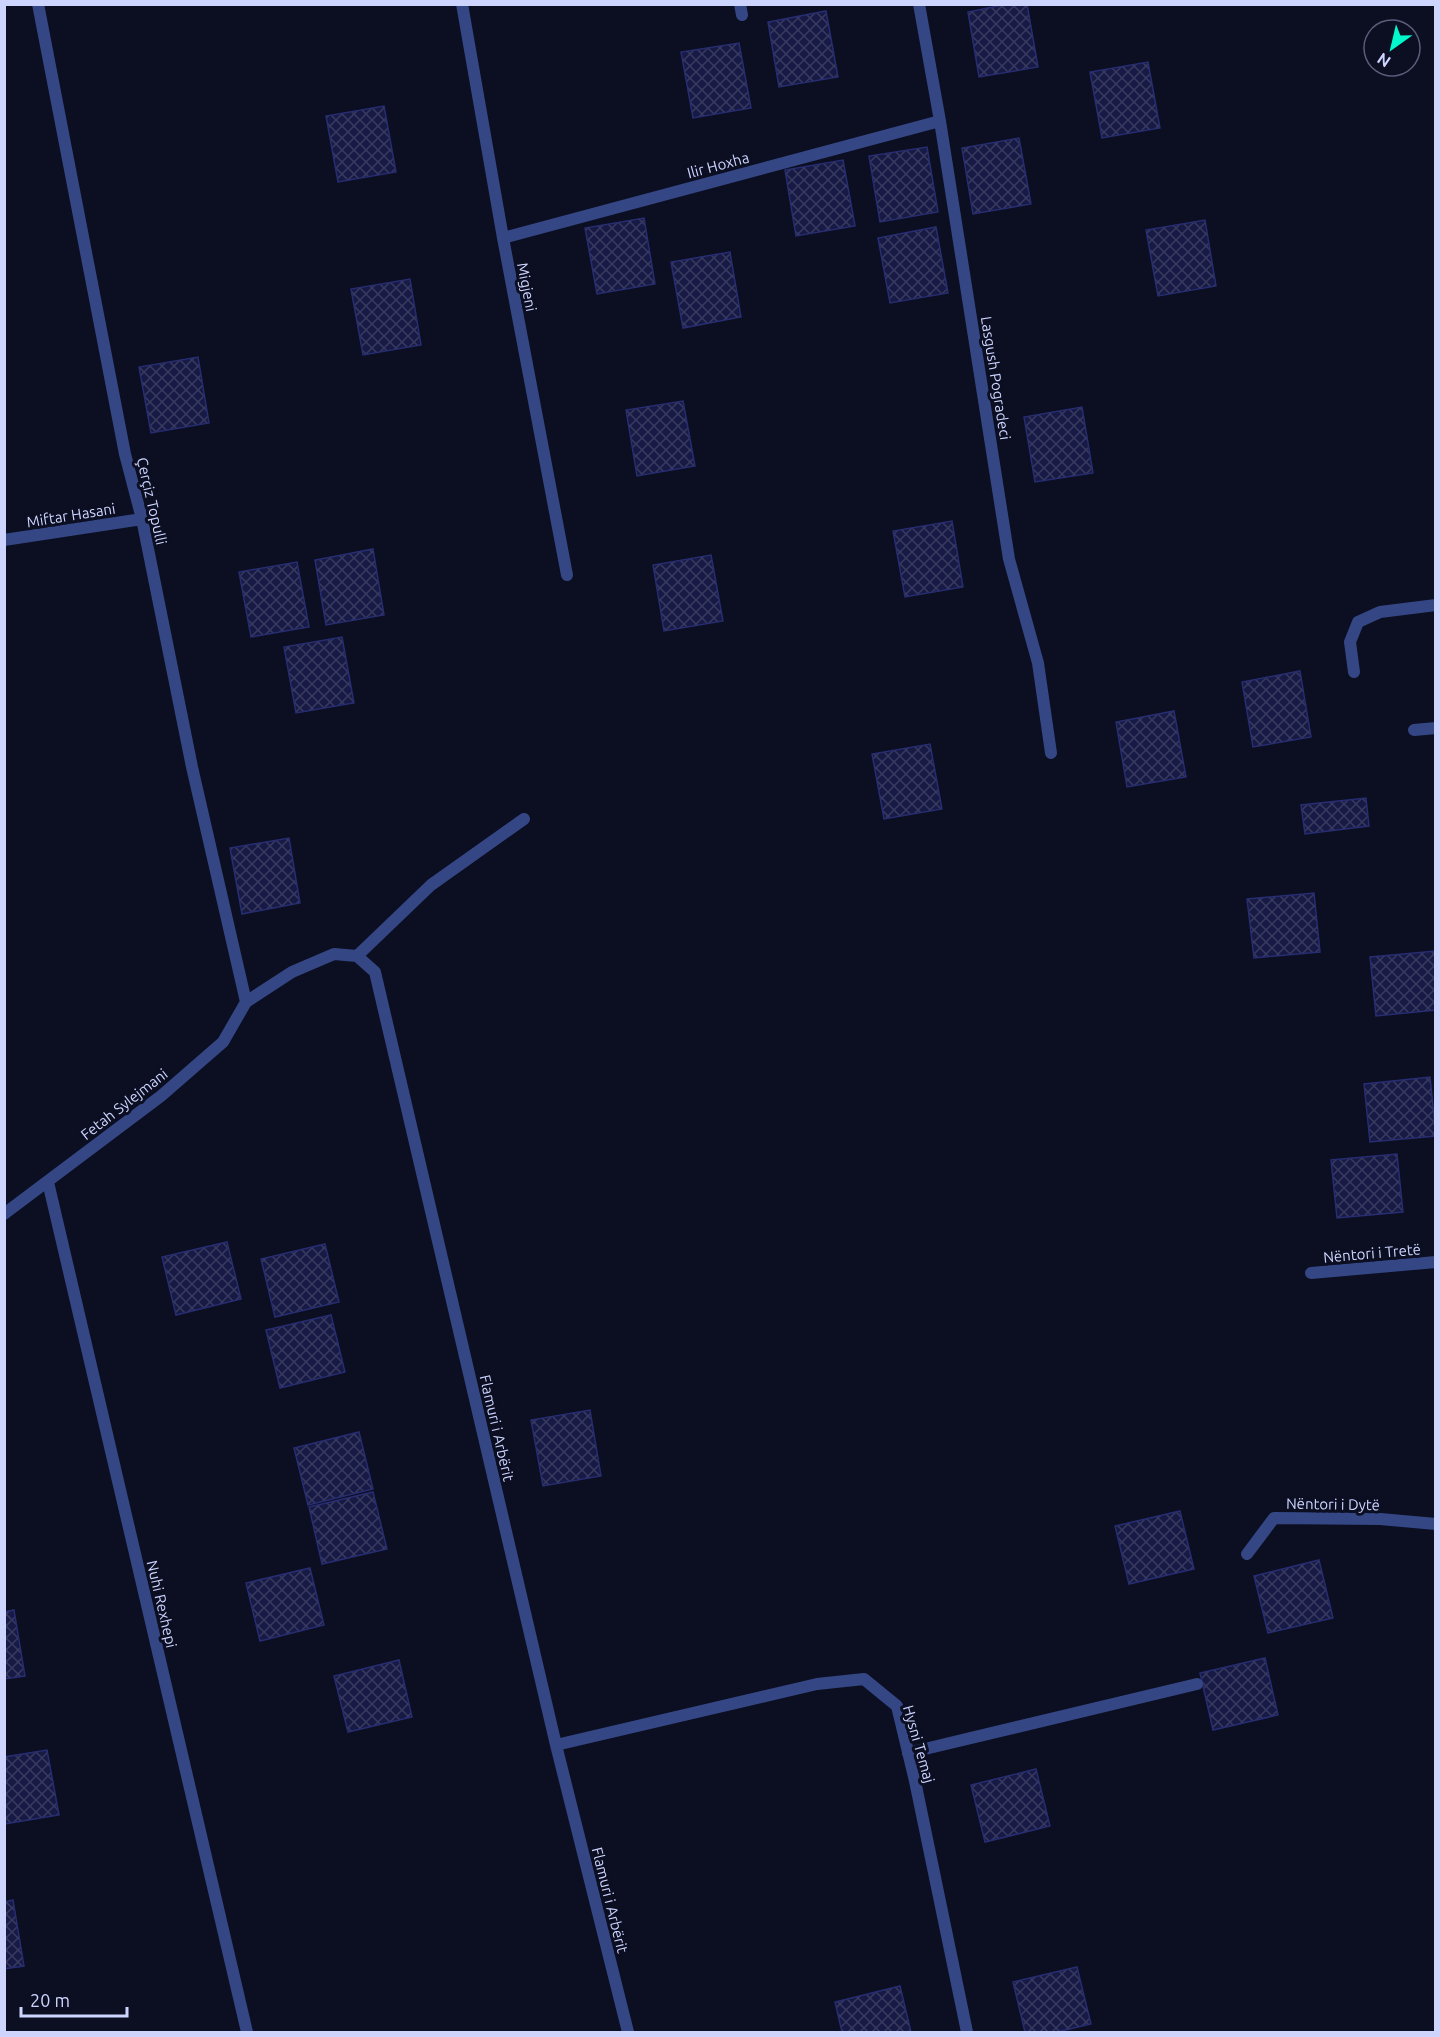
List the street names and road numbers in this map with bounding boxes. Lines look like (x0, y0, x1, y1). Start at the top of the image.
street label: Ilir Hoxha (685, 149, 751, 181)
street label: Migjeni (514, 261, 540, 313)
street label: Lasgush Pogradeci (978, 315, 1014, 441)
street label: Çerçiz Topulli (134, 456, 170, 546)
street label: Miftar Hasani (25, 500, 117, 530)
street label: Fetah Sylejmani (77, 1065, 171, 1143)
street label: Nëntori i Tretë (1322, 1240, 1422, 1266)
street label: Flamuri i Arbërit (476, 1373, 518, 1483)
street label: Nëntori i Dytë (1286, 1495, 1380, 1513)
street label: Nuhi Rexhepi (144, 1559, 180, 1649)
street label: Hysni Temaj (900, 1703, 938, 1785)
street label: Flamuri i Arbërit (589, 1845, 631, 1955)

